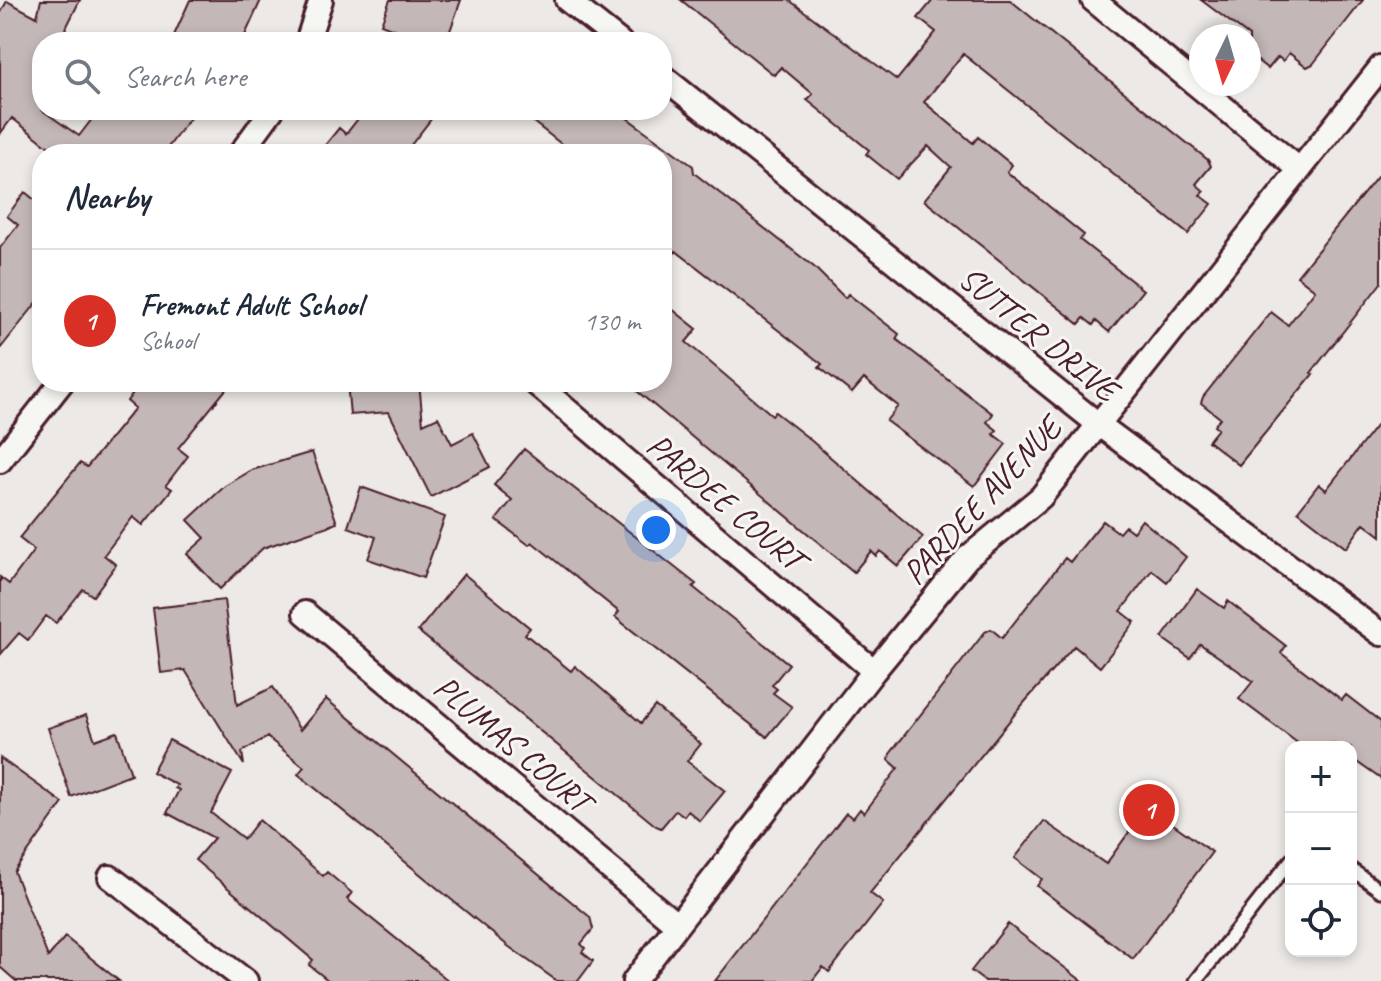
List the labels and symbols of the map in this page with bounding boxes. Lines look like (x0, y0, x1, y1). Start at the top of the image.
north arrow (1189, 24, 1261, 96)
street label: SUTTER DRIVE (950, 256, 1130, 413)
street label: PARDEE AVENUE (893, 404, 1073, 593)
street label: PARDEE COURT (638, 423, 819, 585)
your location (636, 510, 676, 550)
street label: PLUMAS COURT (425, 665, 605, 826)
pin: 1 (1123, 780, 1175, 840)

